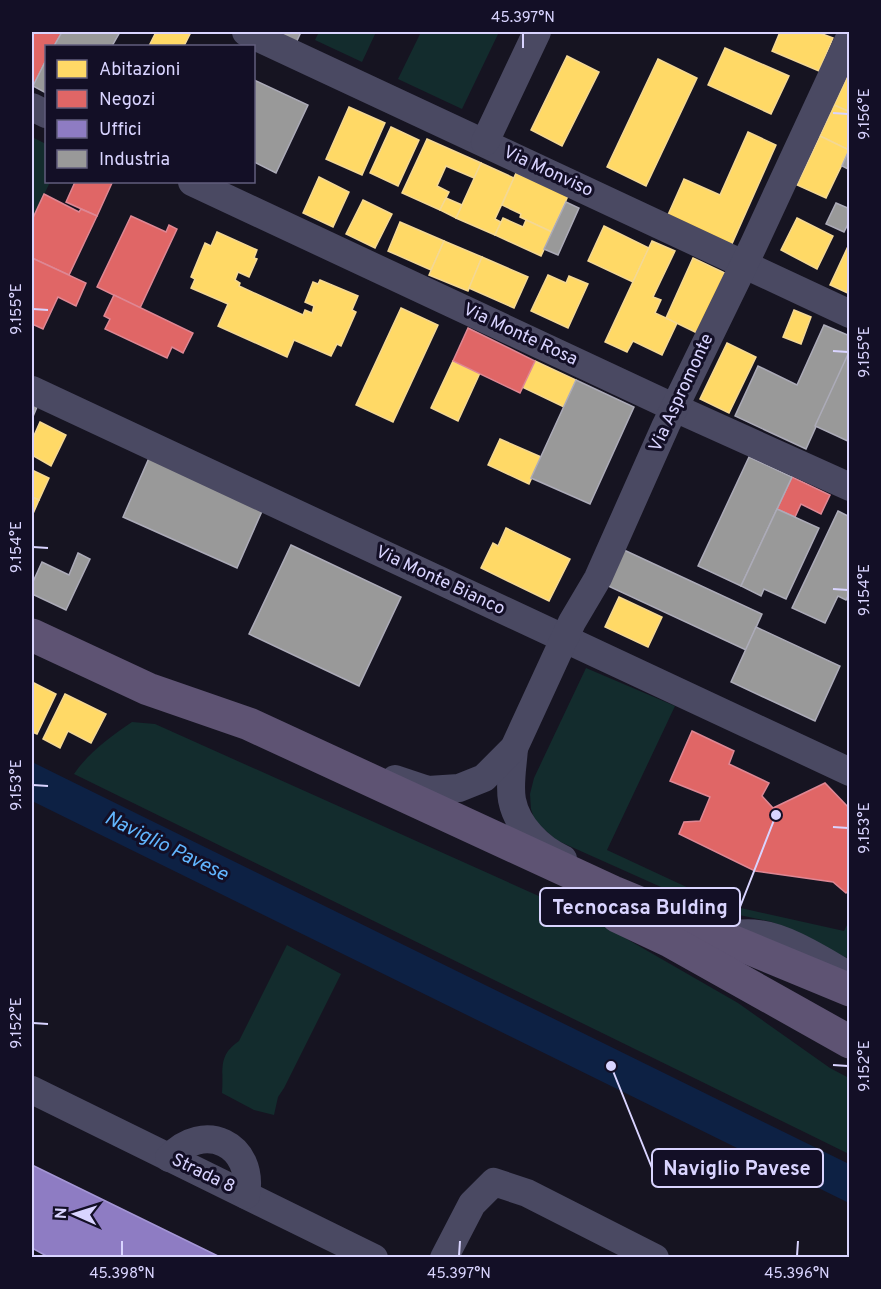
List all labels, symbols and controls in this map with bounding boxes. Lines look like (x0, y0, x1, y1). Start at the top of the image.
text: 45.397°N (491, 9, 555, 28)
legend (45, 45, 255, 183)
text: Abitazioni (99, 59, 180, 82)
text: 9.156°E (856, 88, 875, 140)
text: Negozi (99, 89, 155, 112)
text: Uffici (99, 119, 142, 142)
street label: Via Monviso (499, 141, 597, 203)
text: Industria (99, 149, 170, 172)
text: 9.155°E (8, 283, 27, 335)
street label: Via Monte Rosa (459, 298, 581, 372)
text: 9.155°E (856, 326, 875, 378)
street label: Via Aspromonte (645, 330, 719, 456)
text: 9.154°E (8, 521, 27, 573)
street label: Via Monte Bianco (371, 541, 509, 621)
text: 9.154°E (856, 564, 875, 616)
text: 9.153°E (8, 759, 27, 811)
text: 9.153°E (856, 802, 875, 854)
water label: Naviglio Pavese (100, 806, 233, 888)
callout: Tecnocasa Bulding (540, 888, 740, 926)
text: Tecnocasa Bulding (552, 896, 728, 922)
text: 9.152°E (8, 997, 27, 1049)
text: 9.152°E (856, 1040, 875, 1092)
street label: Strada 8 (167, 1149, 239, 1199)
callout: Naviglio Pavese (652, 1149, 823, 1187)
text: Naviglio Pavese (663, 1157, 811, 1183)
north arrow (45, 1184, 105, 1244)
text: N (52, 1207, 72, 1220)
text: 45.398°N (89, 1265, 155, 1284)
text: 45.397°N (427, 1265, 491, 1284)
text: 45.396°N (764, 1265, 830, 1284)

